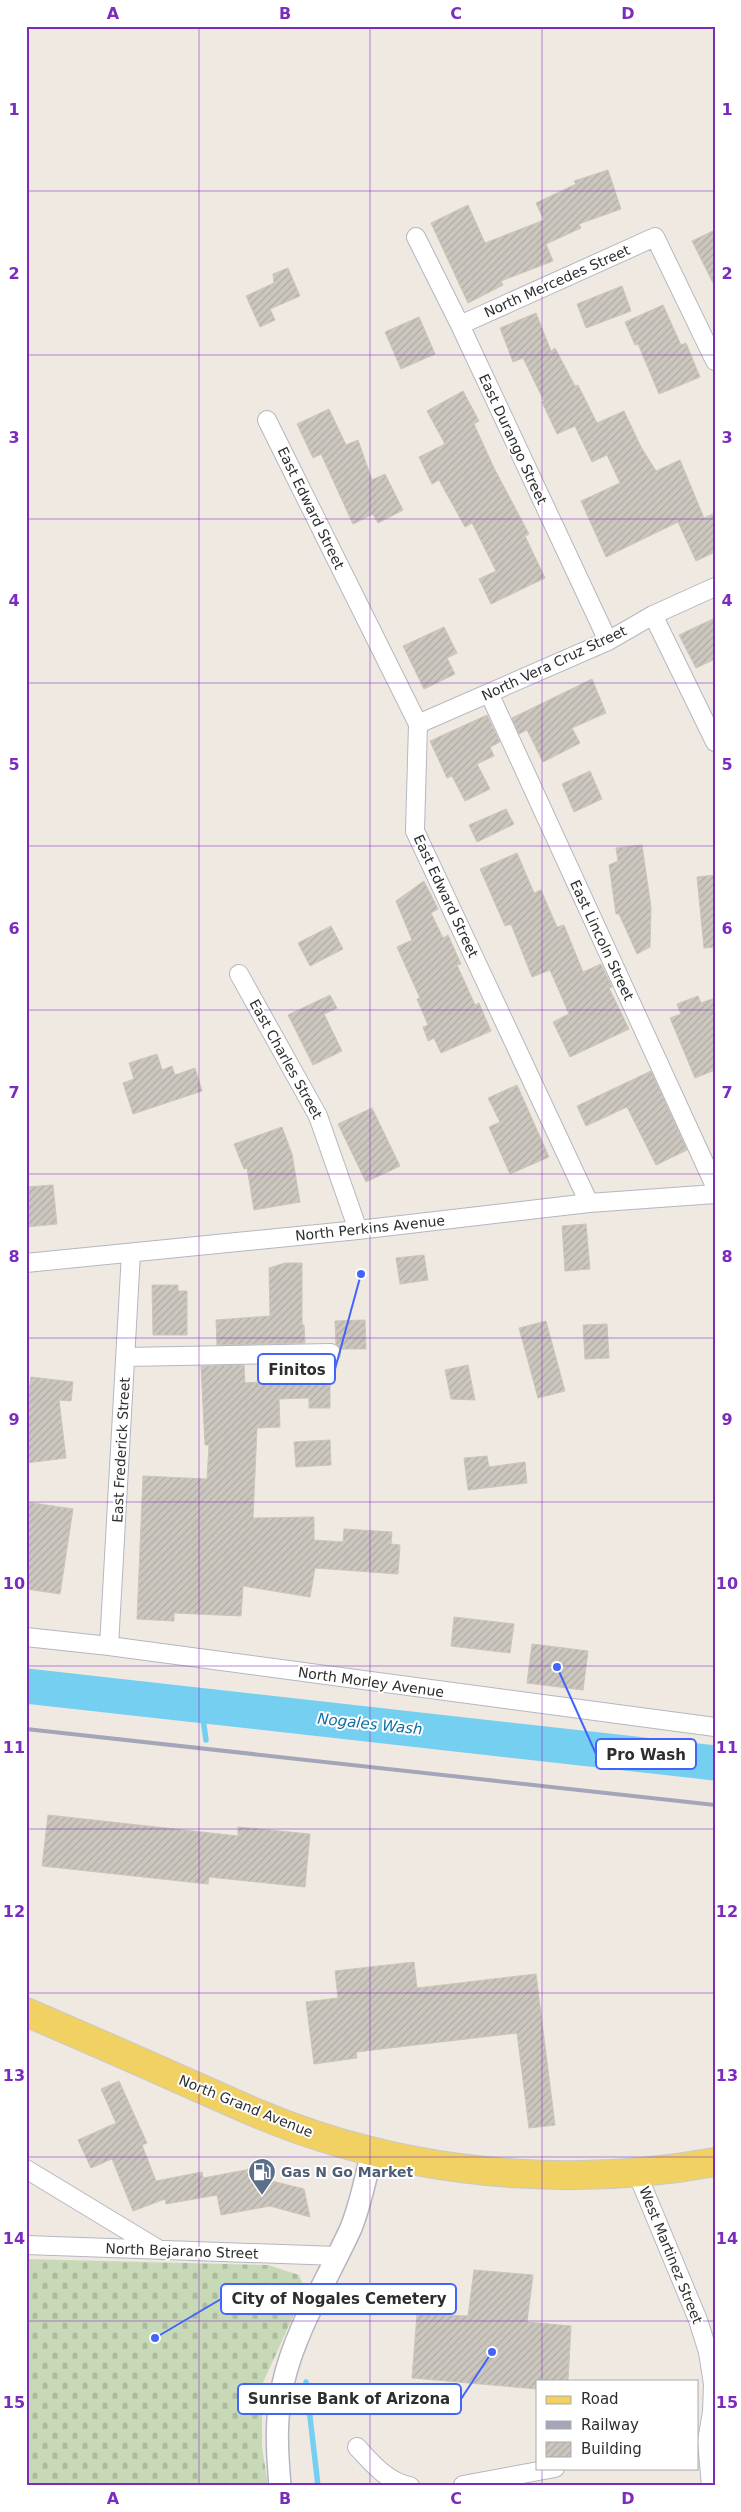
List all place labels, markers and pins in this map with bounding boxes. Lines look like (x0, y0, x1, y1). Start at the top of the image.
callout: Finitos (258, 1354, 335, 1384)
callout: Pro Wash (596, 1739, 696, 1769)
fuel station icon: Gas N Go Market (247, 2157, 277, 2196)
place label: Gas N Go Market (281, 2164, 413, 2180)
callout: City of Nogales Cemetery (221, 2284, 456, 2314)
callout: Sunrise Bank of Arizona (238, 2384, 461, 2414)

